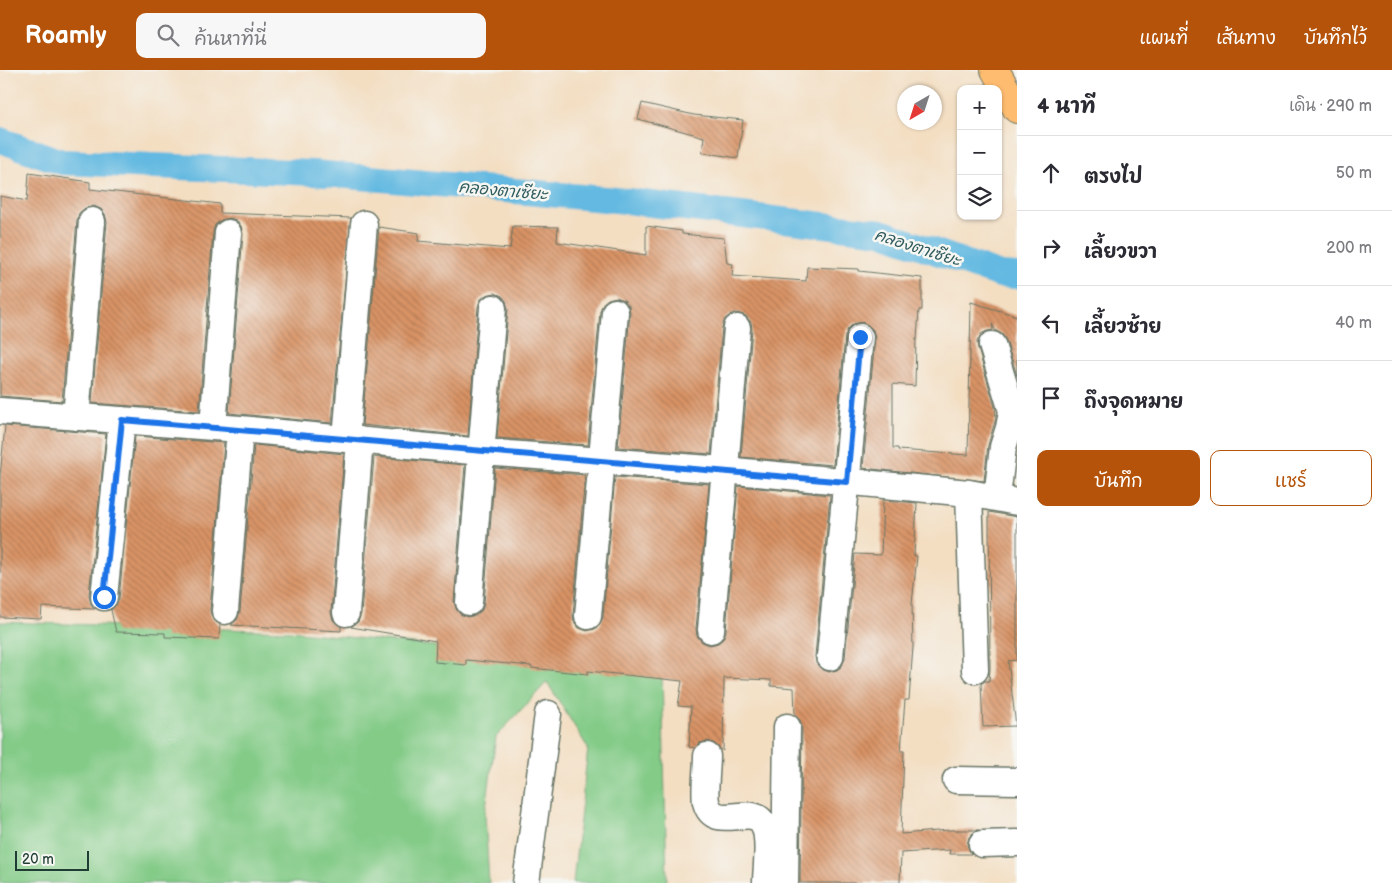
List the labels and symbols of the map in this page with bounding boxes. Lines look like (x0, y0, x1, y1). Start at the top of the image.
north arrow (897, 85, 942, 130)
water label: คลองตาเซียะ (458, 177, 549, 205)
water label: คลองตาเซียะ (872, 225, 964, 272)
route end (849, 326, 872, 349)
route start (93, 586, 116, 609)
scale bar (15, 848, 89, 871)

